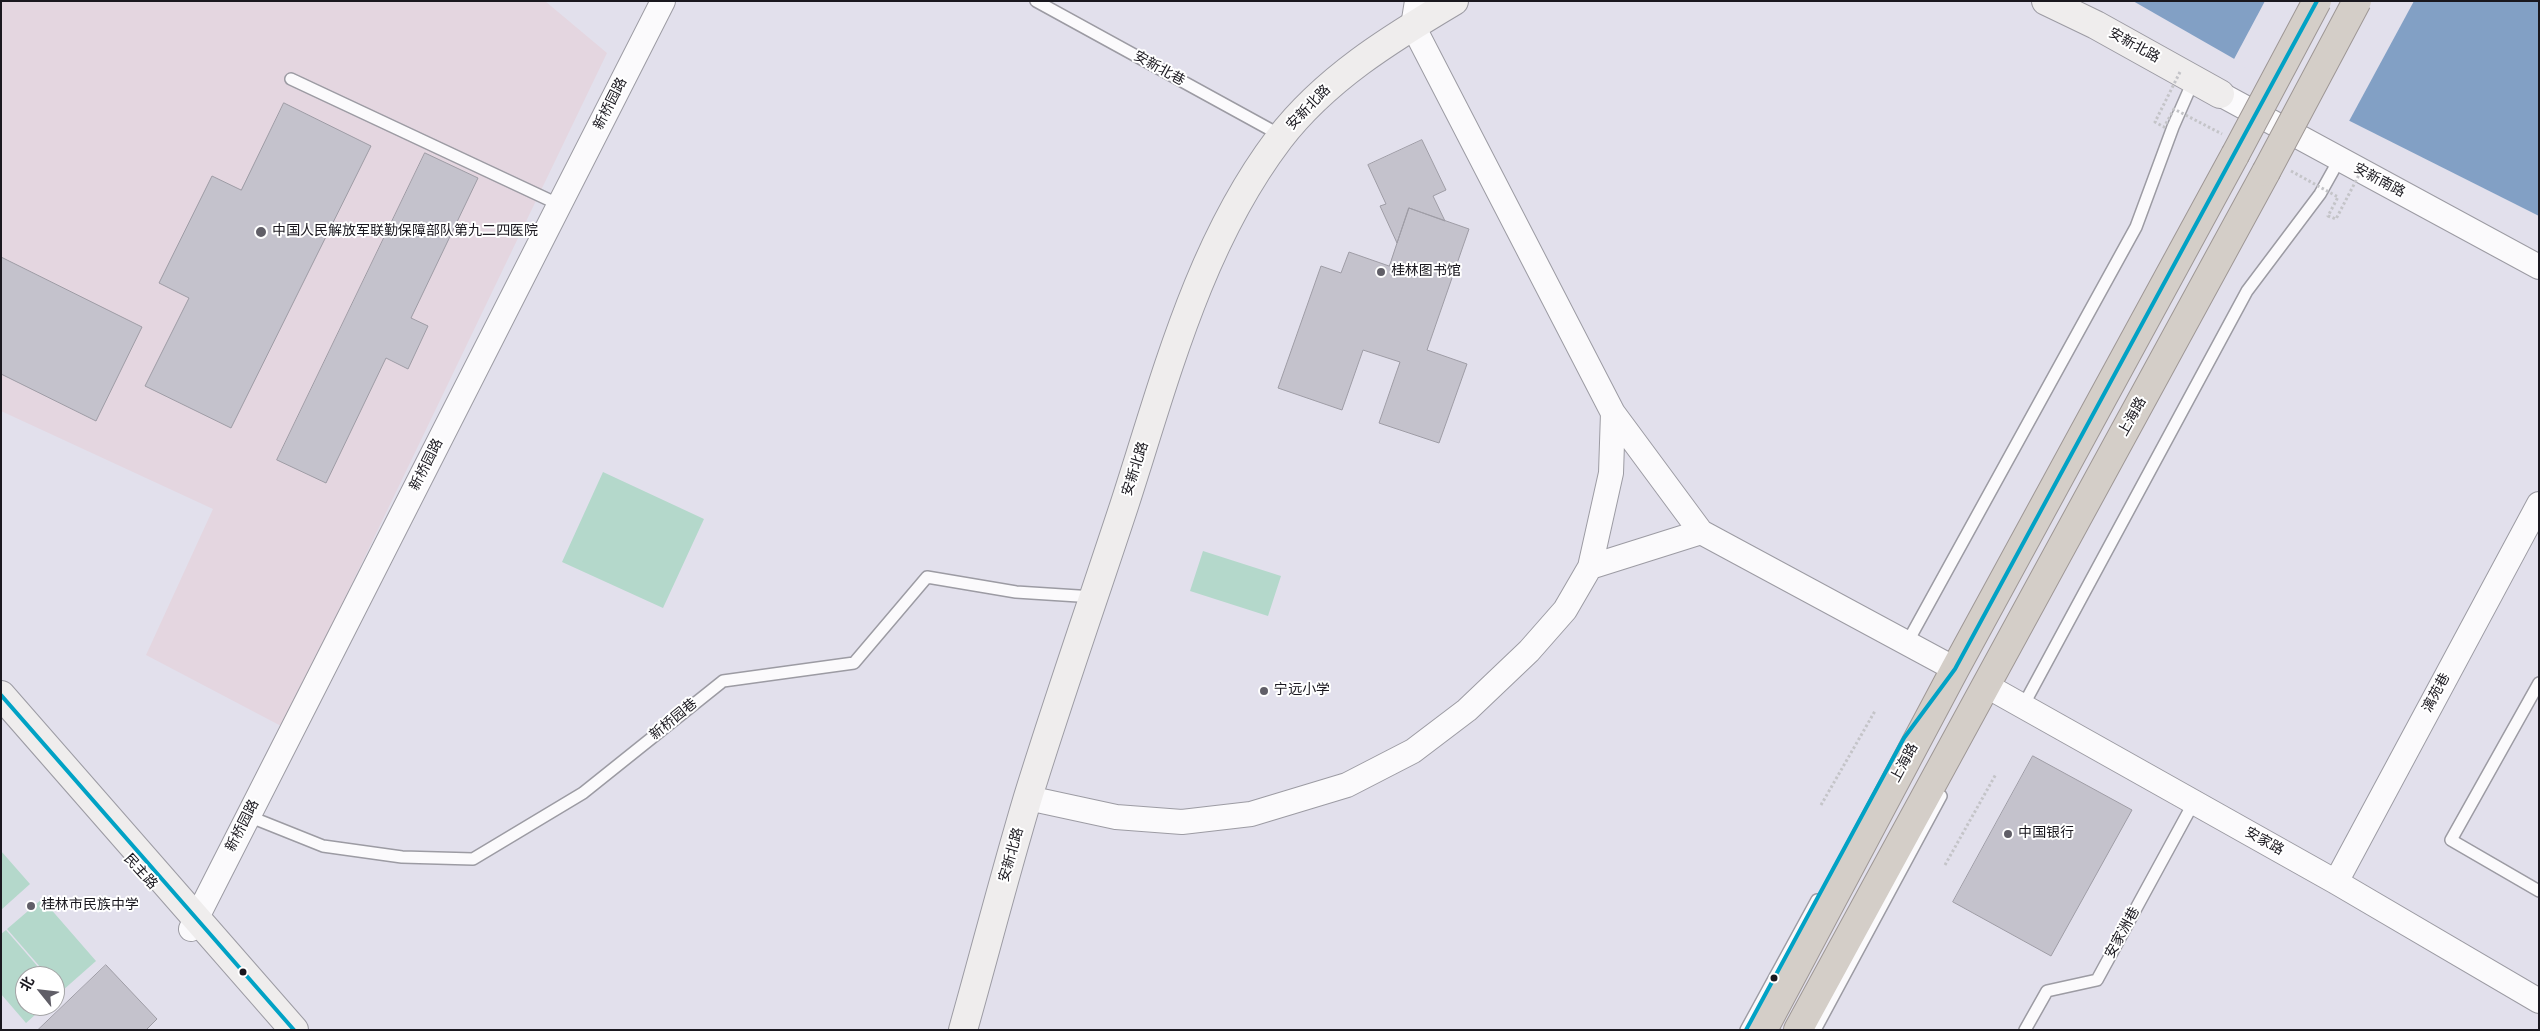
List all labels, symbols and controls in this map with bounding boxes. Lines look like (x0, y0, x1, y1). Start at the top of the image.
street label: 安新北路 (2105, 25, 2163, 67)
street label: 安新北巷 (1130, 48, 1188, 90)
street label: 新桥园路 (591, 75, 631, 133)
street label: 安新北路 (1284, 82, 1334, 134)
street label: 安新南路 (2350, 160, 2408, 202)
place label: 中国人民解放军联勤保障部队第九二四医院 (272, 224, 538, 240)
marker: 中国人民解放军联勤保障部队第九二四医院 (254, 225, 268, 239)
place label: 桂林图书馆 (1391, 264, 1461, 280)
marker: 桂林图书馆 (1375, 266, 1387, 278)
street label: 上海路 (2115, 395, 2151, 439)
street label: 新桥园路 (407, 436, 447, 494)
street label: 安新北路 (1119, 440, 1153, 498)
street label: 漓苑巷 (2420, 671, 2454, 715)
place label: 宁远小学 (1274, 683, 1330, 699)
marker: 宁远小学 (1258, 685, 1270, 697)
street label: 新桥园巷 (647, 696, 701, 744)
street label: 上海路 (1888, 741, 1922, 785)
street label: 新桥园路 (223, 797, 263, 855)
street label: 安家路 (2242, 824, 2286, 860)
street label: 安新北路 (996, 826, 1028, 884)
place label: 中国银行 (2018, 826, 2074, 842)
marker: 中国银行 (2002, 828, 2014, 840)
street label: 民主路 (120, 851, 160, 893)
place label: 桂林市民族中学 (41, 898, 139, 914)
marker: 桂林市民族中学 (25, 900, 37, 912)
street label: 安家洲巷 (2102, 904, 2144, 962)
north arrow (15, 966, 65, 1016)
unlabelled marker (238, 967, 248, 977)
text: 北 (16, 973, 39, 995)
unlabelled marker (1769, 973, 1779, 983)

